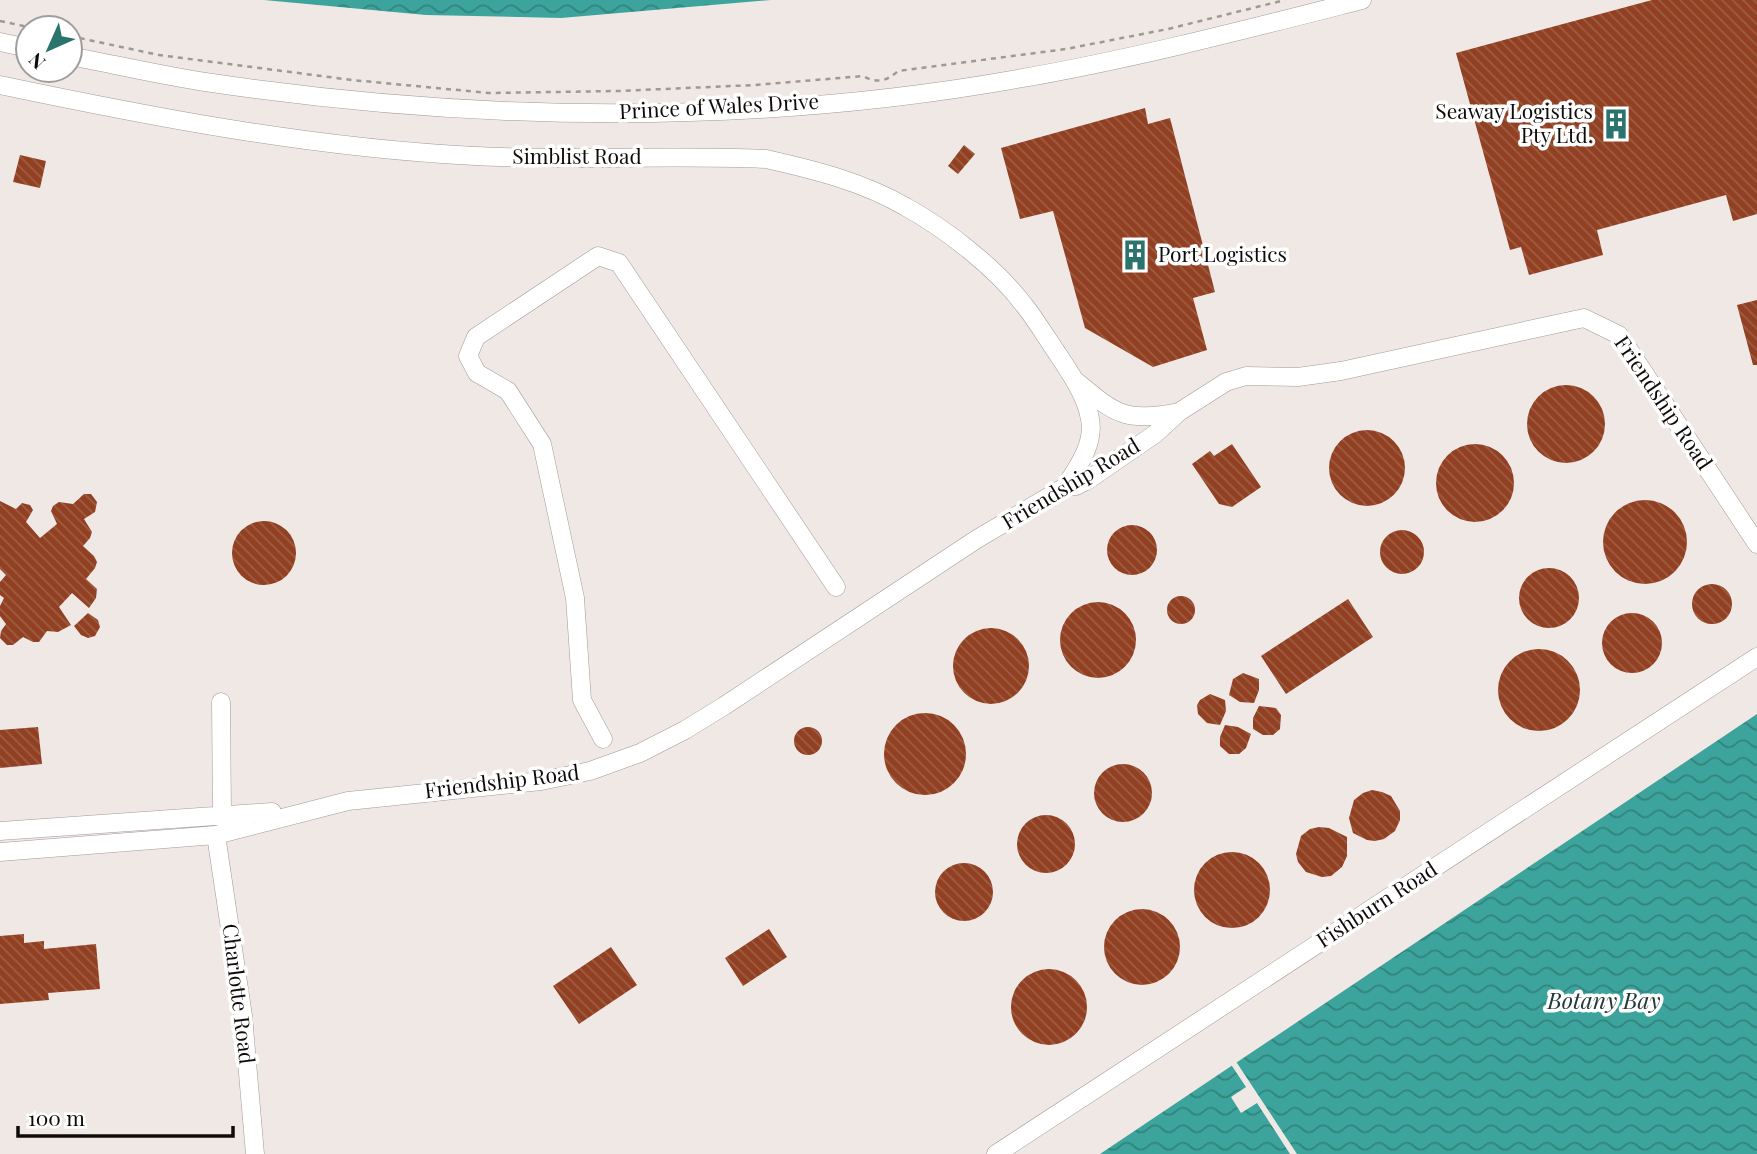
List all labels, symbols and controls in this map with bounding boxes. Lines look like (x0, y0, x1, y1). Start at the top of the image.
north arrow (14, 14, 84, 84)
text: N (22, 47, 50, 76)
street label: Prince of Wales Drive (618, 86, 820, 124)
place label: Seaway Logistics Pty Ltd. (1435, 96, 1593, 148)
building icon: Seaway Logistics Pty Ltd. (1599, 107, 1633, 141)
street label: Simblist Road (512, 141, 642, 169)
building icon: Port Logistics (1118, 238, 1152, 272)
place label: Port Logistics (1158, 239, 1287, 267)
street label: Friendship Road (1609, 329, 1720, 474)
street label: Friendship Road (996, 430, 1144, 534)
street label: Friendship Road (423, 757, 581, 803)
street label: Fishburn Road (1310, 854, 1442, 953)
street label: Charlotte Road (217, 922, 262, 1066)
water label: Botany Bay (1546, 984, 1661, 1015)
scale bar (18, 1094, 233, 1138)
text: 100 m (28, 1103, 85, 1131)

